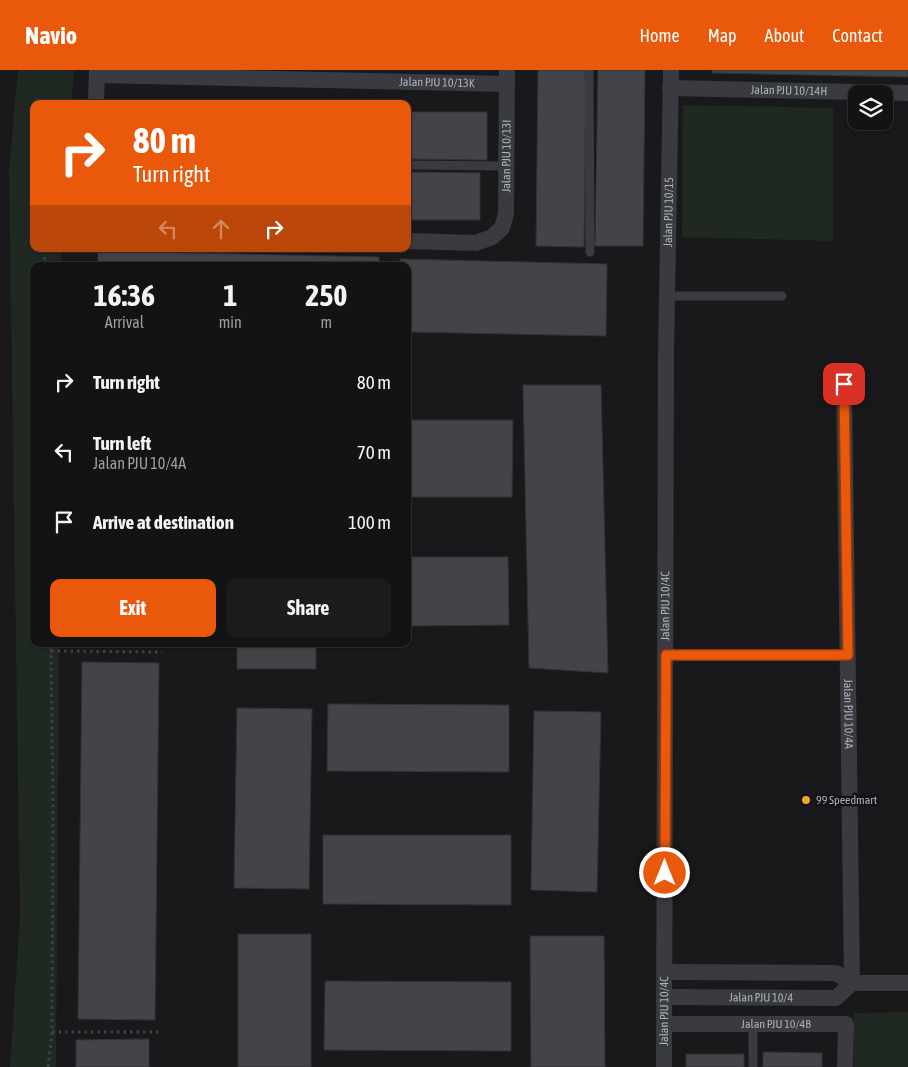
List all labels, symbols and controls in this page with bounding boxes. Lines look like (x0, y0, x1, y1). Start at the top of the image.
text: Navio (25, 22, 77, 49)
text: Home (640, 25, 680, 46)
text: Map (708, 25, 737, 46)
text: About (765, 25, 804, 46)
text: Contact (832, 25, 883, 46)
street label: Jalan PJU 10/13K (399, 75, 475, 90)
street label: Jalan PJU 10/14H (750, 83, 827, 98)
map controls (848, 85, 893, 130)
button: layers (848, 85, 893, 130)
icon: right (50, 120, 115, 185)
text: 80 m (133, 120, 196, 160)
street label: Jalan PJU 10/13I (499, 120, 514, 193)
text: Turn right (133, 161, 210, 187)
street label: Jalan PJU 10/15 (661, 177, 676, 247)
icon: left (154, 215, 182, 243)
icon: ahead (207, 215, 235, 243)
icon: right (260, 215, 288, 243)
text: 16:36 (93, 278, 155, 312)
text: 1 (223, 278, 237, 312)
text: 250 (305, 278, 347, 312)
text: Arrival (105, 313, 144, 331)
text: min (219, 313, 242, 331)
text: m (321, 313, 332, 331)
pin (823, 363, 865, 405)
icon: right (50, 368, 78, 396)
icon: arrive (830, 370, 858, 398)
text: Turn right (93, 371, 160, 393)
text: 80 m (357, 371, 391, 393)
text: Turn left (93, 432, 151, 454)
icon: left (50, 438, 78, 466)
text: 70 m (357, 441, 391, 463)
text: Jalan PJU 10/4A (93, 454, 186, 472)
icon: arrive (50, 508, 78, 536)
text: Arrive at destination (93, 511, 234, 533)
text: 100 m (348, 511, 391, 533)
street label: Jalan PJU 10/4C (658, 571, 672, 641)
button: Exit (50, 579, 216, 637)
button: Share (226, 579, 391, 637)
street label: Jalan PJU 10/4A (841, 679, 856, 749)
place label: 99 Speedmart (816, 793, 878, 807)
marker: 99 Speedmart (800, 794, 812, 806)
position arrow (638, 846, 690, 898)
street label: Jalan PJU 10/4C (657, 976, 671, 1046)
street label: Jalan PJU 10/4 (729, 990, 793, 1005)
street label: Jalan PJU 10/4B (741, 1017, 811, 1031)

